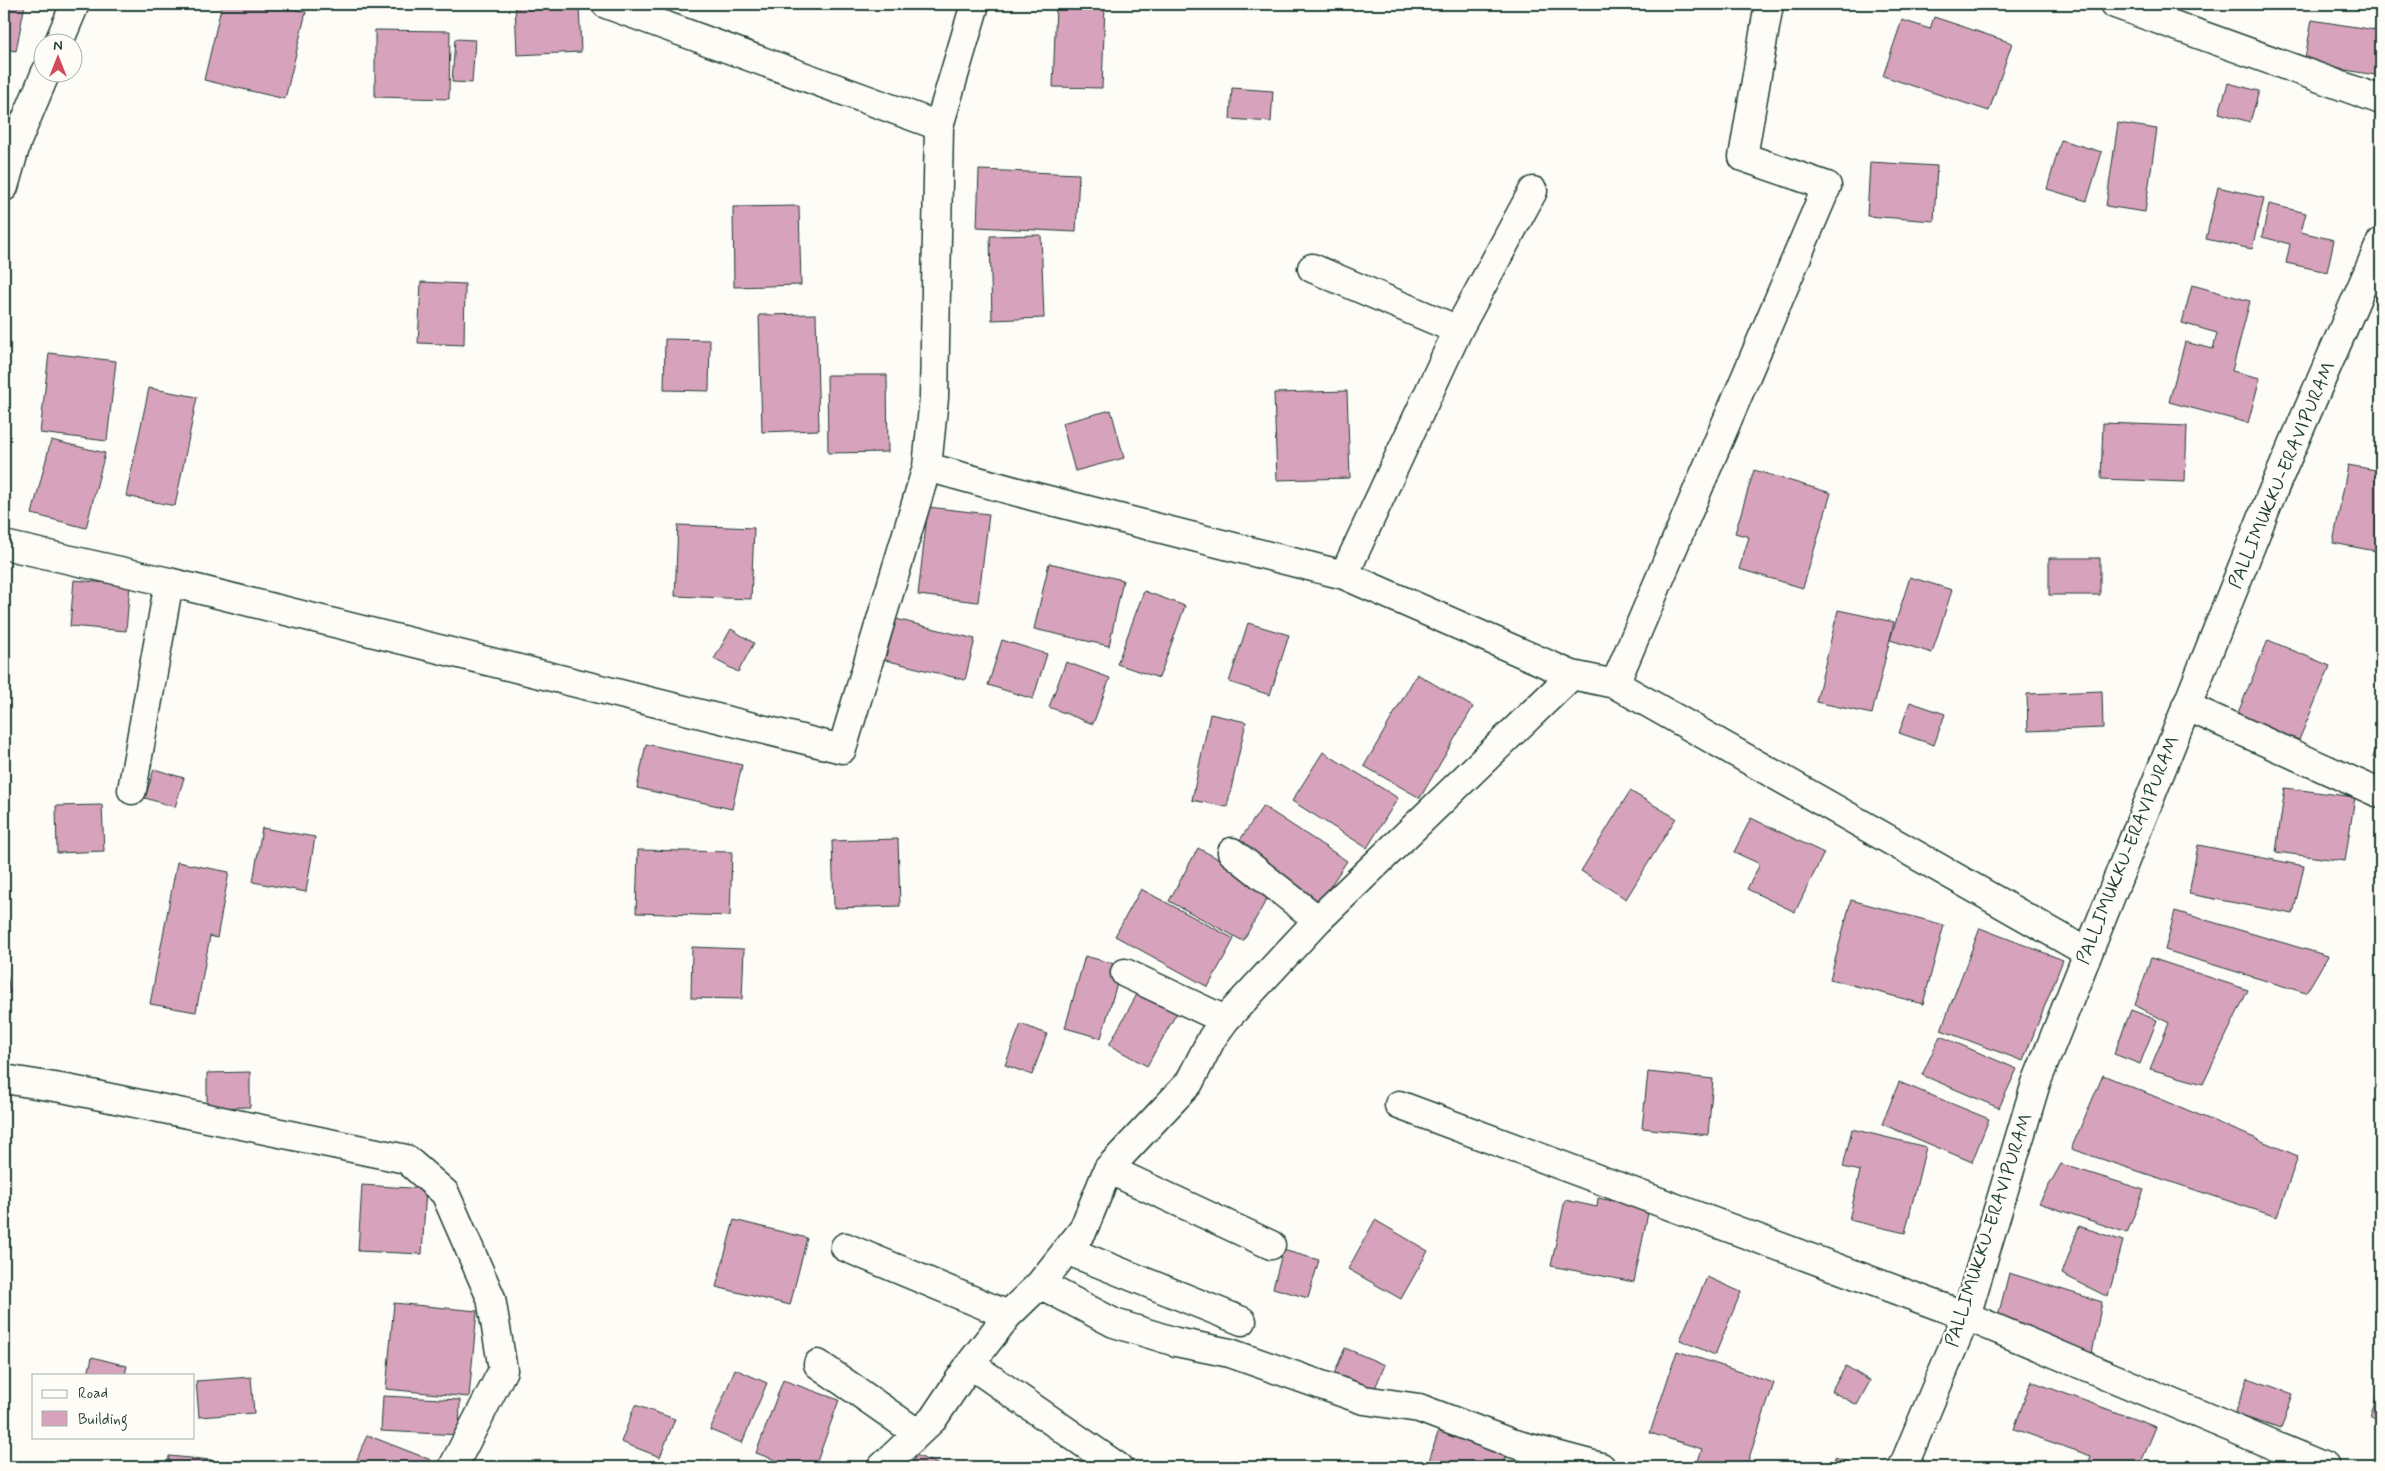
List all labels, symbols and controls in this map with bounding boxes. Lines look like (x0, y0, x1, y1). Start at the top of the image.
north arrow (32, 32, 82, 82)
text: N (53, 37, 63, 55)
street label: PALLIMUKKU-ERAVIPURAM (2223, 358, 2341, 592)
street label: PALLIMUKKU-ERAVIPURAM (2071, 732, 2185, 968)
street label: PALLIMUKKU-ERAVIPURAM (1939, 1110, 2039, 1350)
legend (32, 1374, 195, 1438)
text: Road (78, 1384, 108, 1404)
text: Building (78, 1410, 128, 1431)

